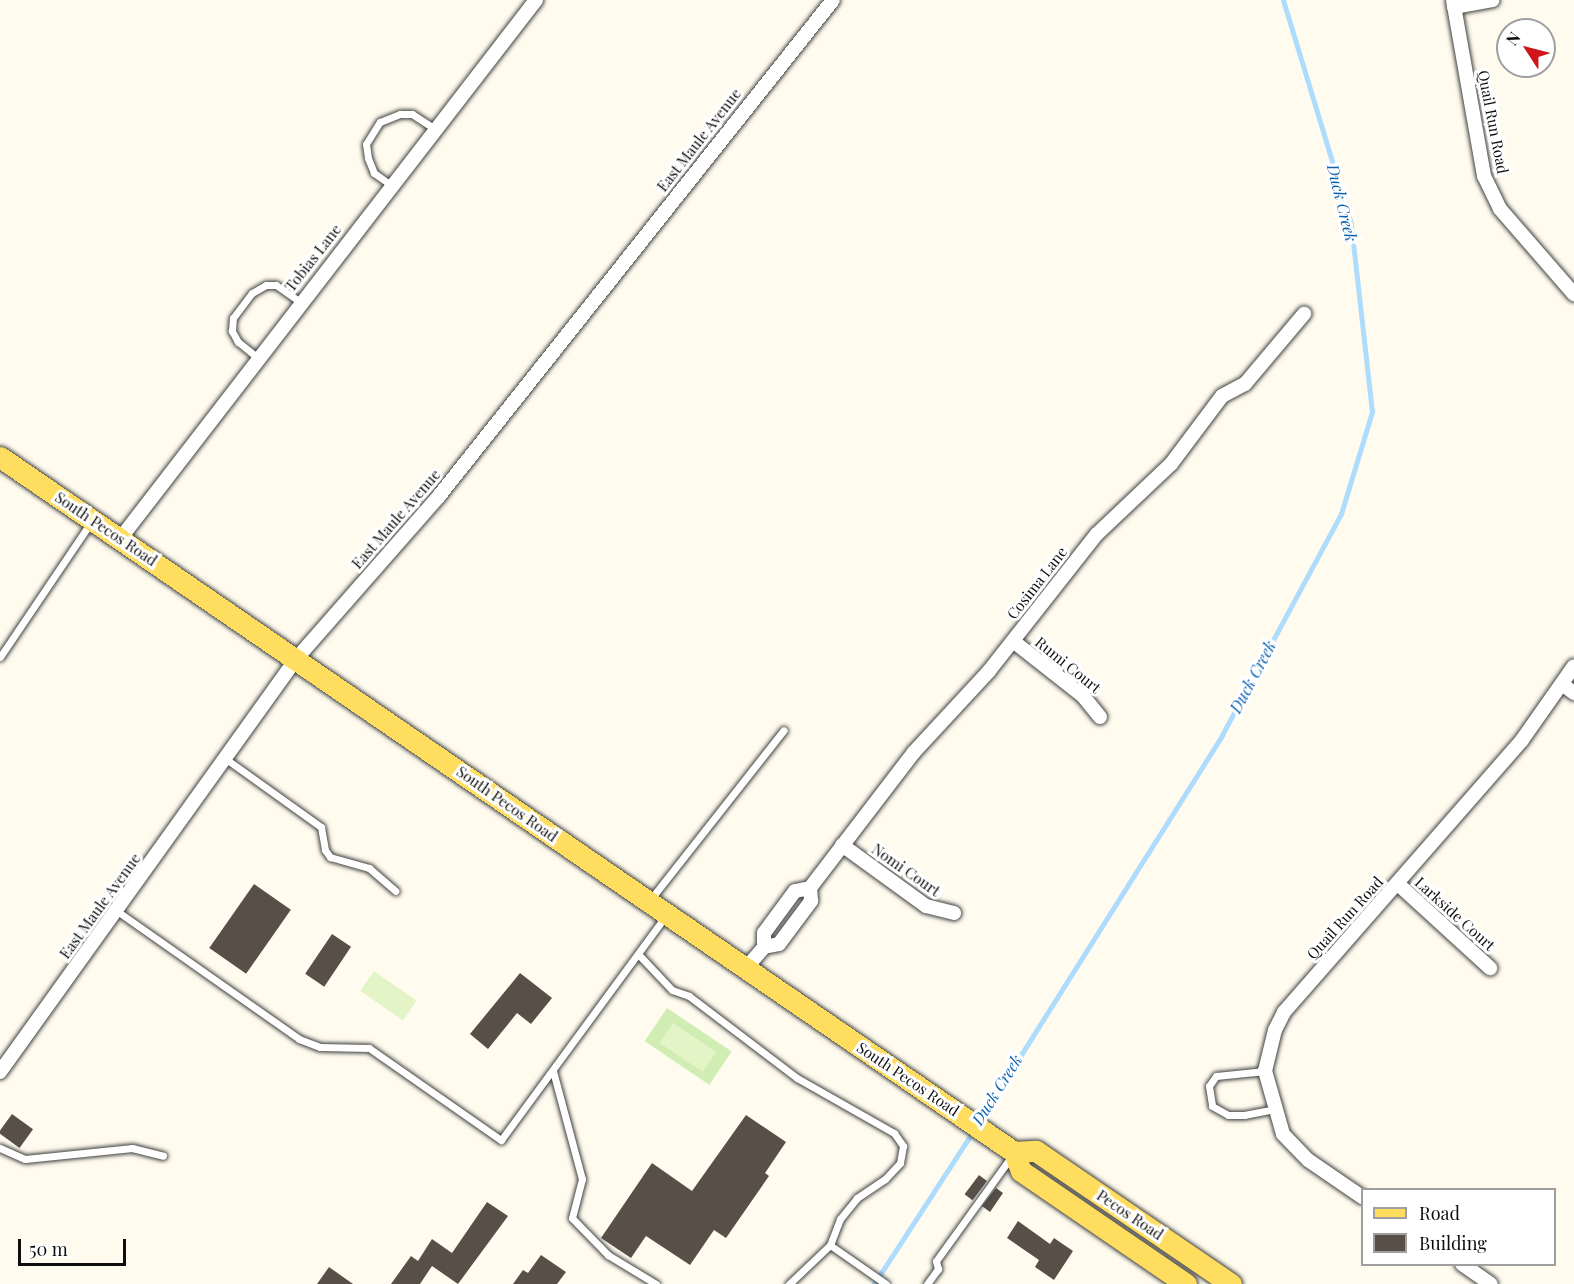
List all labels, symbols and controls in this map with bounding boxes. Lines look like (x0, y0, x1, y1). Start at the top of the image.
north arrow (1496, 18, 1556, 78)
text: N (1501, 27, 1525, 49)
street label: Quail Run Road (1474, 69, 1512, 175)
street label: East Maule Avenue (653, 85, 745, 195)
water label: Duck Creek (1323, 162, 1361, 244)
street label: Tobias Lane (281, 221, 345, 295)
street label: East Maule Avenue (348, 465, 444, 573)
street label: South Pecos Road (52, 488, 160, 570)
street label: Cosima Lane (1003, 543, 1071, 623)
street label: Rumi Court (1032, 633, 1104, 697)
water label: Duck Creek (1226, 638, 1280, 716)
street label: South Pecos Road (453, 762, 561, 846)
street label: Nomi Court (868, 840, 944, 900)
street label: East Maule Avenue (56, 850, 144, 962)
street label: Quail Run Road (1303, 873, 1387, 963)
street label: Larkside Court (1411, 873, 1499, 955)
street label: South Pecos Road (854, 1038, 962, 1120)
water label: Duck Creek (968, 1051, 1026, 1129)
street label: Pecos Road (1093, 1186, 1167, 1244)
legend (1361, 1188, 1556, 1266)
text: Road (1419, 1201, 1460, 1225)
scale bar (21, 1227, 129, 1265)
text: Building (1419, 1231, 1487, 1255)
text: 50 m (29, 1237, 68, 1261)

